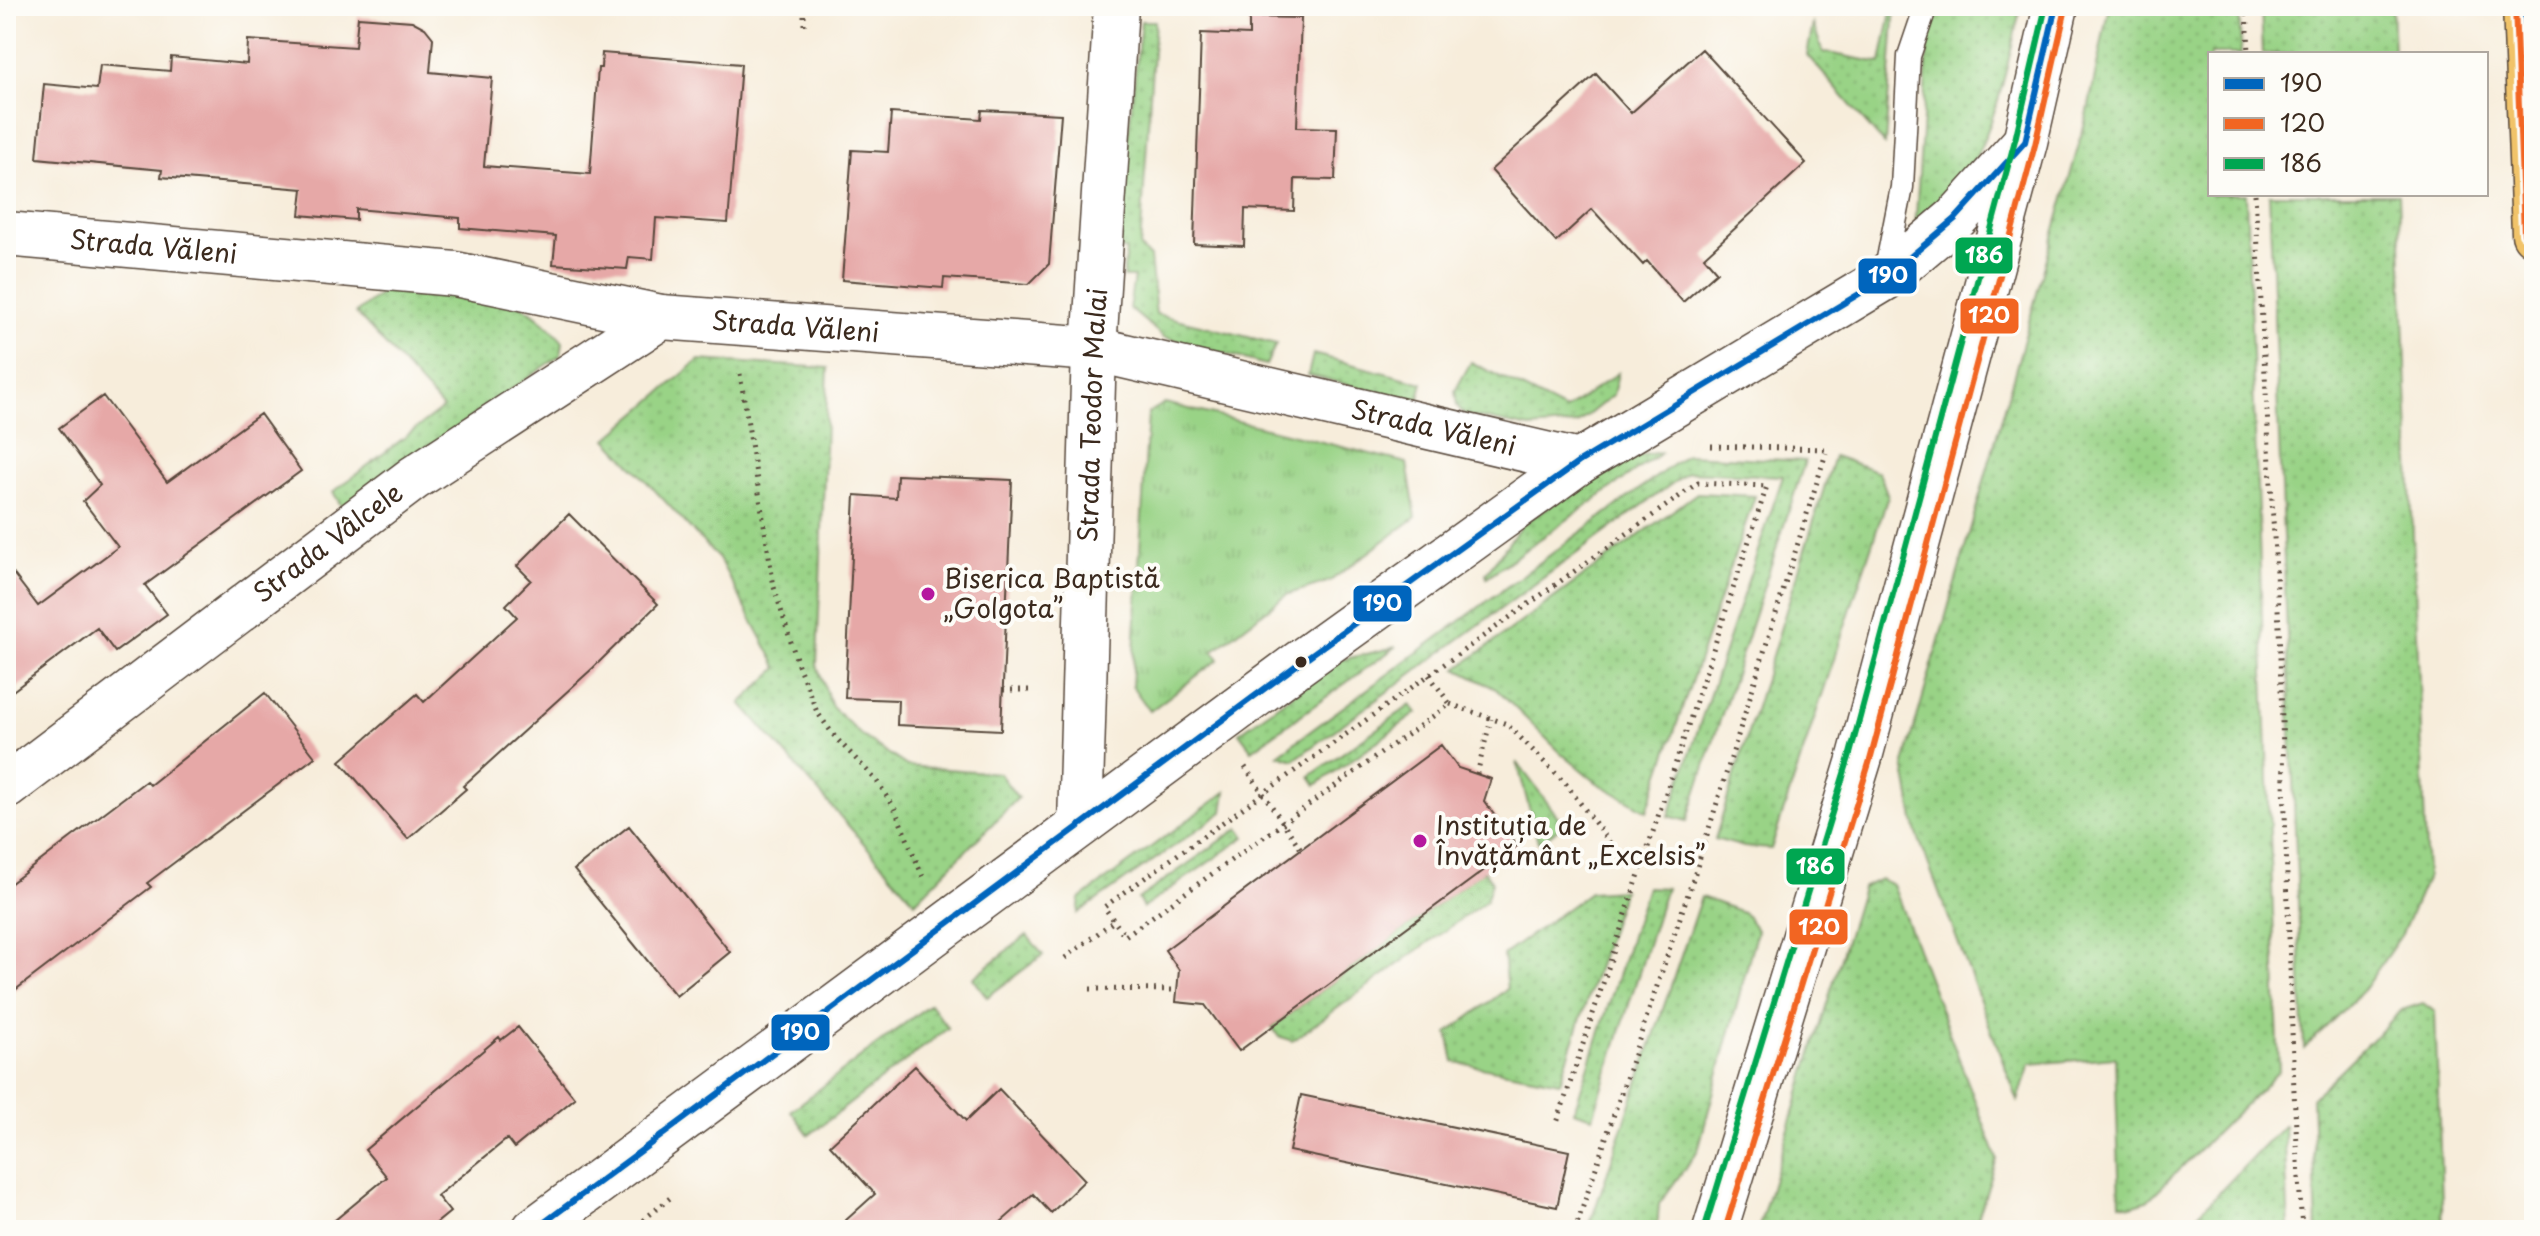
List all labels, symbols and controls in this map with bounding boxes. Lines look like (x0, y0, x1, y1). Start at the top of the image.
legend (2208, 52, 2488, 196)
text: 190 (2280, 64, 2322, 100)
text: 120 (2280, 104, 2325, 140)
text: 186 (2280, 144, 2322, 180)
street label: Strada Văleni (68, 219, 239, 273)
line badge: 186 (1954, 236, 2014, 275)
text: 186 (1965, 237, 2003, 270)
line badge: 190 (1857, 257, 1918, 295)
text: 190 (1868, 257, 1908, 290)
street label: Strada Teodor Malai (1067, 287, 1116, 543)
line badge: 120 (1959, 297, 2020, 335)
text: 120 (1968, 297, 2010, 330)
street label: Strada Văleni (710, 300, 881, 351)
street label: Strada Văleni (1348, 389, 1520, 465)
street label: Strada Vâlcele (244, 472, 410, 611)
place label: Biserica Baptistă „Golgota” (944, 558, 1161, 627)
line badge: 190 (1352, 584, 1413, 623)
marker: Biserica Baptistă „Golgota” (919, 585, 937, 603)
text: 190 (1362, 585, 1402, 618)
unlabelled marker (1293, 654, 1309, 670)
place label: Instituția de Învățământ „Excelsis” (1436, 805, 1706, 874)
marker: Instituția de Învățământ „Excelsis” (1411, 832, 1429, 850)
line badge: 186 (1785, 847, 1846, 886)
text: 186 (1796, 848, 1834, 881)
line badge: 120 (1788, 908, 1849, 946)
text: 120 (1798, 909, 1840, 942)
line badge: 190 (770, 1013, 831, 1052)
text: 190 (780, 1014, 820, 1047)

